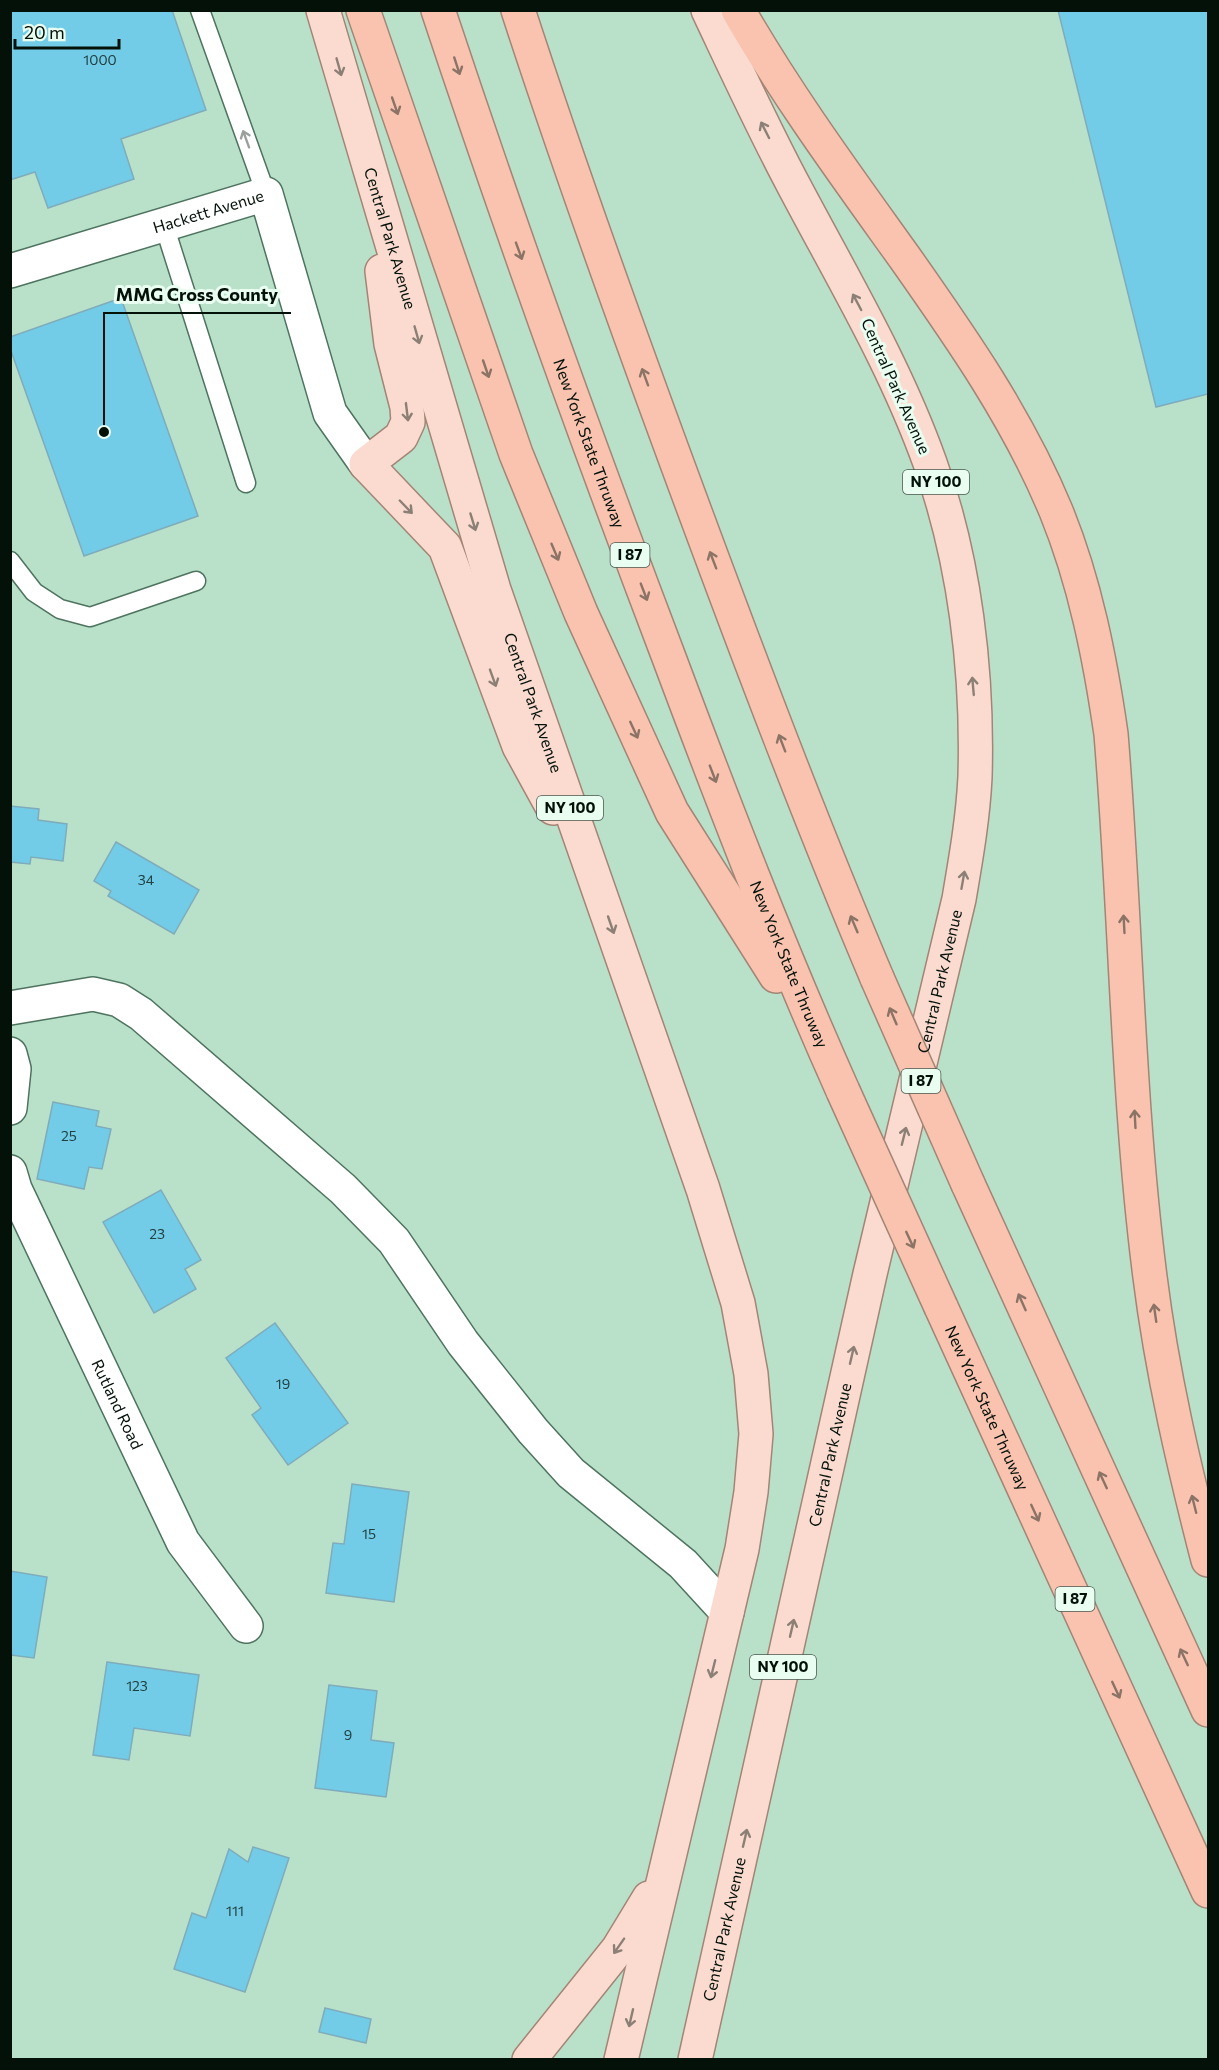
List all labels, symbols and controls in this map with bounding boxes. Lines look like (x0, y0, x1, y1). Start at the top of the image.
scale bar (15, 12, 118, 50)
text: 20 m (24, 21, 65, 43)
house number: 1000 (83, 51, 117, 68)
one-way arrow (452, 56, 463, 75)
one-way arrow (334, 57, 345, 76)
one-way arrow (391, 96, 402, 115)
one-way arrow (758, 121, 770, 139)
one-way arrow (240, 130, 251, 149)
street label: Central Park Avenue (361, 165, 421, 311)
street label: Hackett Avenue (151, 185, 266, 236)
one-way arrow (515, 241, 526, 260)
callout: MMG Cross County (104, 277, 291, 313)
text: MMG Cross County (116, 283, 278, 305)
one-way arrow (851, 293, 862, 311)
street label: Central Park Avenue (858, 315, 935, 457)
one-way arrow (412, 325, 423, 344)
street label: New York State Thruway (550, 356, 629, 531)
one-way arrow (482, 360, 493, 378)
one-way arrow (639, 368, 650, 387)
one-way arrow (401, 402, 412, 422)
road number: NY 100 (903, 470, 969, 494)
one-way arrow (399, 499, 414, 514)
one-way arrow (468, 512, 479, 531)
one-way arrow (550, 542, 561, 561)
road number: I 87 (610, 543, 650, 567)
one-way arrow (706, 552, 717, 570)
one-way arrow (639, 582, 650, 601)
street label: Central Park Avenue (501, 630, 567, 775)
one-way arrow (489, 668, 500, 687)
one-way arrow (967, 676, 978, 696)
one-way arrow (629, 721, 640, 739)
one-way arrow (776, 734, 787, 752)
one-way arrow (708, 764, 719, 783)
road number: NY 100 (537, 796, 603, 820)
house number: 34 (138, 871, 155, 888)
one-way arrow (957, 871, 968, 890)
street label: New York State Thruway (747, 878, 833, 1050)
street label: Central Park Avenue (913, 908, 965, 1055)
one-way arrow (606, 915, 617, 933)
one-way arrow (848, 915, 859, 934)
one-way arrow (1118, 915, 1129, 935)
one-way arrow (887, 1007, 898, 1025)
road number: I 87 (902, 1069, 940, 1093)
one-way arrow (1130, 1109, 1141, 1129)
house number: 25 (61, 1127, 77, 1144)
one-way arrow (898, 1127, 910, 1146)
house number: 23 (149, 1225, 165, 1242)
one-way arrow (904, 1231, 916, 1249)
one-way arrow (1015, 1294, 1027, 1312)
one-way arrow (1149, 1303, 1160, 1323)
street label: New York State Thruway (942, 1322, 1033, 1493)
one-way arrow (847, 1346, 859, 1365)
street label: Rutland Road (88, 1356, 147, 1452)
house number: 19 (276, 1375, 290, 1392)
street label: Central Park Avenue (804, 1381, 854, 1528)
one-way arrow (1096, 1471, 1108, 1489)
one-way arrow (1188, 1494, 1199, 1513)
one-way arrow (1030, 1504, 1042, 1522)
house number: 15 (362, 1525, 376, 1542)
road number: I 87 (1056, 1587, 1094, 1611)
one-way arrow (786, 1618, 798, 1637)
one-way arrow (1178, 1648, 1189, 1666)
road number: NY 100 (750, 1655, 816, 1679)
one-way arrow (706, 1659, 718, 1678)
house number: 123 (126, 1677, 148, 1694)
one-way arrow (1111, 1681, 1123, 1699)
house number: 9 (344, 1726, 352, 1743)
one-way arrow (739, 1829, 751, 1848)
street label: Central Park Avenue (698, 1855, 749, 2003)
house number: 111 (226, 1902, 244, 1919)
one-way arrow (613, 1937, 625, 1954)
one-way arrow (624, 2008, 636, 2027)

